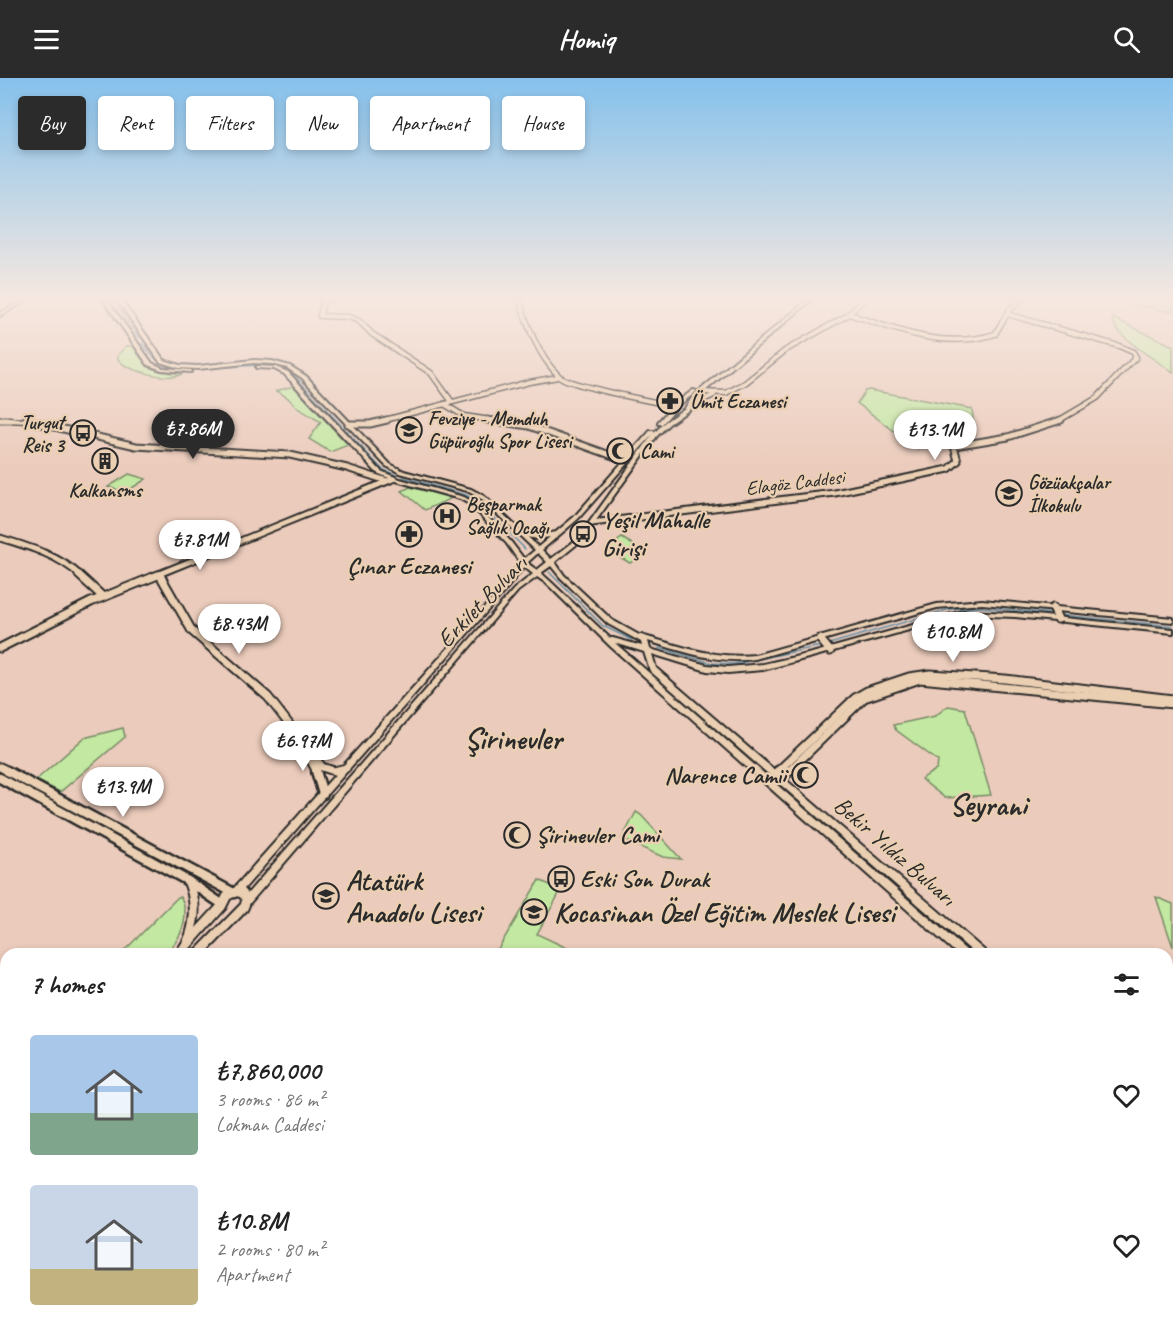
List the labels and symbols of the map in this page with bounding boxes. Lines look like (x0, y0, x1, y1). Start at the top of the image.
pharmacy icon: Ümit Eczanesi (655, 386, 685, 416)
place label: Ümit Eczanesi (690, 389, 789, 414)
place label: Fevziye - Memduh Güpüroğlu Spor Lisesi (428, 406, 574, 454)
pin: ₺7.86M (144, 409, 242, 460)
place label: Turgut Reis 3 (21, 410, 67, 458)
pin: ₺13.1M (886, 410, 984, 461)
school or university icon: Fevziye - Memduh Güpüroğlu Spor Lisesi (394, 415, 424, 445)
bus stop icon: Turgut Reis 3 (68, 418, 98, 448)
mosque icon: Cami (605, 436, 635, 466)
place label: Cami (640, 439, 677, 464)
building icon: Kalkansms (90, 446, 120, 476)
street label: Elagöz Caddesi (744, 464, 848, 501)
place label: Gözüakçalar İlkokulu (1028, 470, 1113, 518)
place label: Kalkansms (69, 478, 143, 503)
school or university icon: Gözüakçalar İlkokulu (994, 478, 1024, 508)
place label: Beşparmak Sağlık Ocağı (466, 492, 550, 540)
hospital icon: Beşparmak Sağlık Ocağı (432, 501, 462, 531)
place label: Yeşil Mahalle Girişi (602, 505, 711, 563)
pharmacy icon: Çınar Eczanesi (394, 519, 424, 549)
bus stop icon: Yeşil Mahalle Girişi (568, 519, 598, 549)
pin: ₺7.81M (151, 520, 249, 571)
street label: Erkilet Bulvarı (431, 547, 535, 654)
place label: Çınar Eczanesi (347, 551, 474, 581)
pin: ₺8.43M (190, 604, 288, 655)
pin: ₺10.8M (904, 612, 1002, 663)
district label: Şirinevler (464, 720, 565, 758)
pin: ₺6.97M (254, 721, 352, 772)
place label: Narence Camii (665, 760, 789, 790)
mosque icon: Narence Camii (790, 760, 820, 790)
pin: ₺13.9M (74, 767, 172, 818)
district label: Seyrani (949, 786, 1031, 824)
street label: Bekir Yıldız Bulvarı (828, 790, 963, 913)
mosque icon: Şirinevler Cami (502, 820, 532, 850)
place label: Şirinevler Cami (536, 820, 662, 850)
place label: Atatürk Anadolu Lisesi (346, 863, 485, 930)
bus stop icon: Eski Son Durak (546, 864, 576, 894)
place label: Eski Son Durak (580, 864, 711, 894)
school or university icon: Atatürk Anadolu Lisesi (311, 881, 341, 911)
place label: Kocasinan Özel Eğitim Meslek Lisesi (554, 895, 898, 930)
school or university icon: Kocasinan Özel Eğitim Meslek Lisesi (519, 897, 549, 927)

